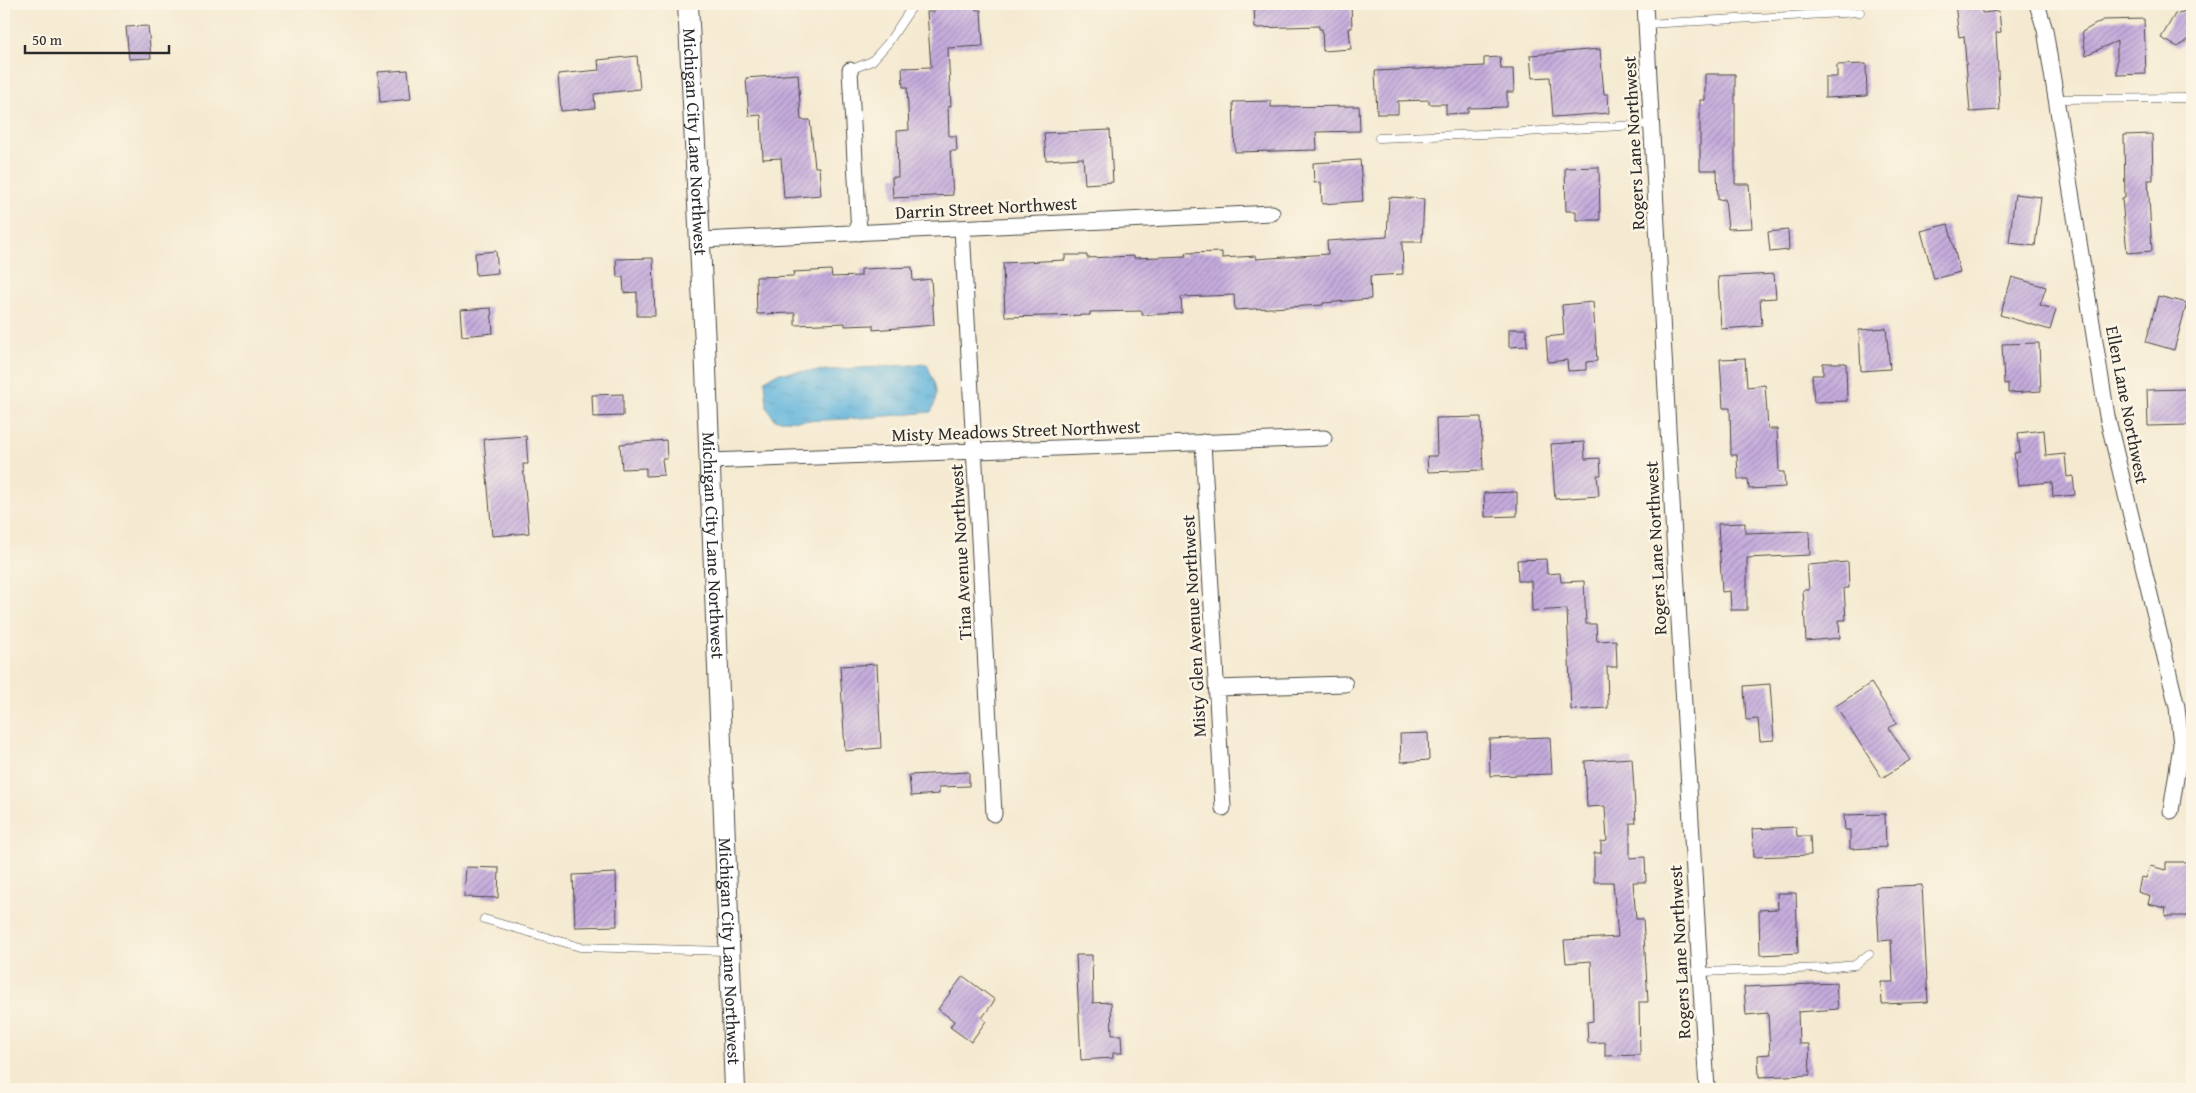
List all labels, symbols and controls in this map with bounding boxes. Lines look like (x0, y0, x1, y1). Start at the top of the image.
scale bar (25, 22, 169, 54)
street label: Michigan City Lane Northwest (676, 28, 715, 257)
text: 50 m (32, 29, 63, 50)
street label: Rogers Lane Northwest (1615, 55, 1652, 231)
street label: Darrin Street Northwest (894, 189, 1078, 226)
street label: Ellen Lane Northwest (2099, 323, 2156, 487)
street label: Misty Meadows Street Northwest (891, 413, 1142, 448)
street label: Michigan City Lane Northwest (696, 431, 732, 660)
street label: Rogers Lane Northwest (1637, 460, 1674, 636)
street label: Tina Avenue Northwest (942, 463, 979, 641)
street label: Misty Glen Avenue Northwest (1174, 513, 1213, 738)
street label: Michigan City Lane Northwest (712, 837, 748, 1066)
street label: Rogers Lane Northwest (1661, 864, 1698, 1040)

